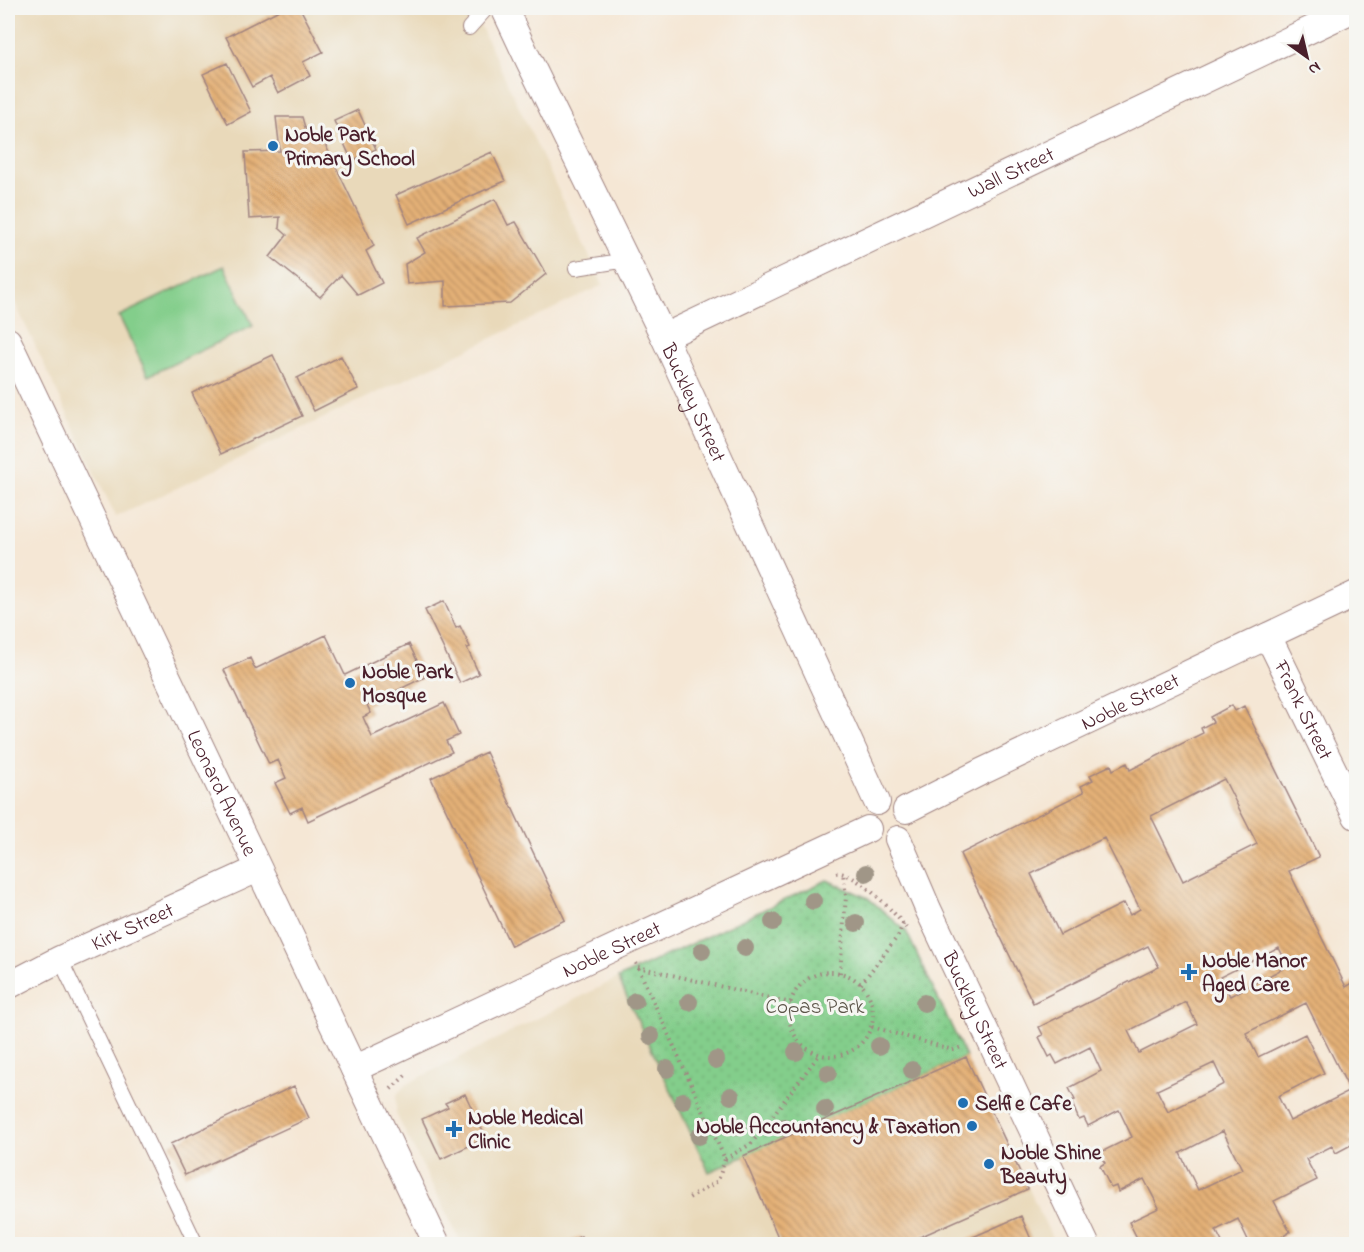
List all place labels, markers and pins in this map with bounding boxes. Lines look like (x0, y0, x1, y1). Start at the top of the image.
place label: Noble Park Primary School (285, 121, 415, 177)
marker: Noble Park Primary School (266, 139, 280, 153)
place label: Noble Park Mosque (362, 658, 454, 712)
marker: Noble Park Mosque (343, 676, 357, 690)
place label: Noble Manor Aged Care (1202, 947, 1307, 1003)
marker: Noble Manor Aged Care (1180, 963, 1198, 981)
place label: Selfie Cafe (975, 1090, 1072, 1120)
marker: Selfie Cafe (956, 1096, 970, 1110)
place label: Noble Medical Clinic (468, 1104, 584, 1158)
place label: Noble Accountancy & Taxation (696, 1113, 960, 1145)
marker: Noble Accountancy & Taxation (965, 1119, 979, 1133)
marker: Noble Medical Clinic (445, 1120, 463, 1138)
place label: Noble Shine Beauty (1000, 1139, 1102, 1195)
marker: Noble Shine Beauty (982, 1157, 996, 1171)

